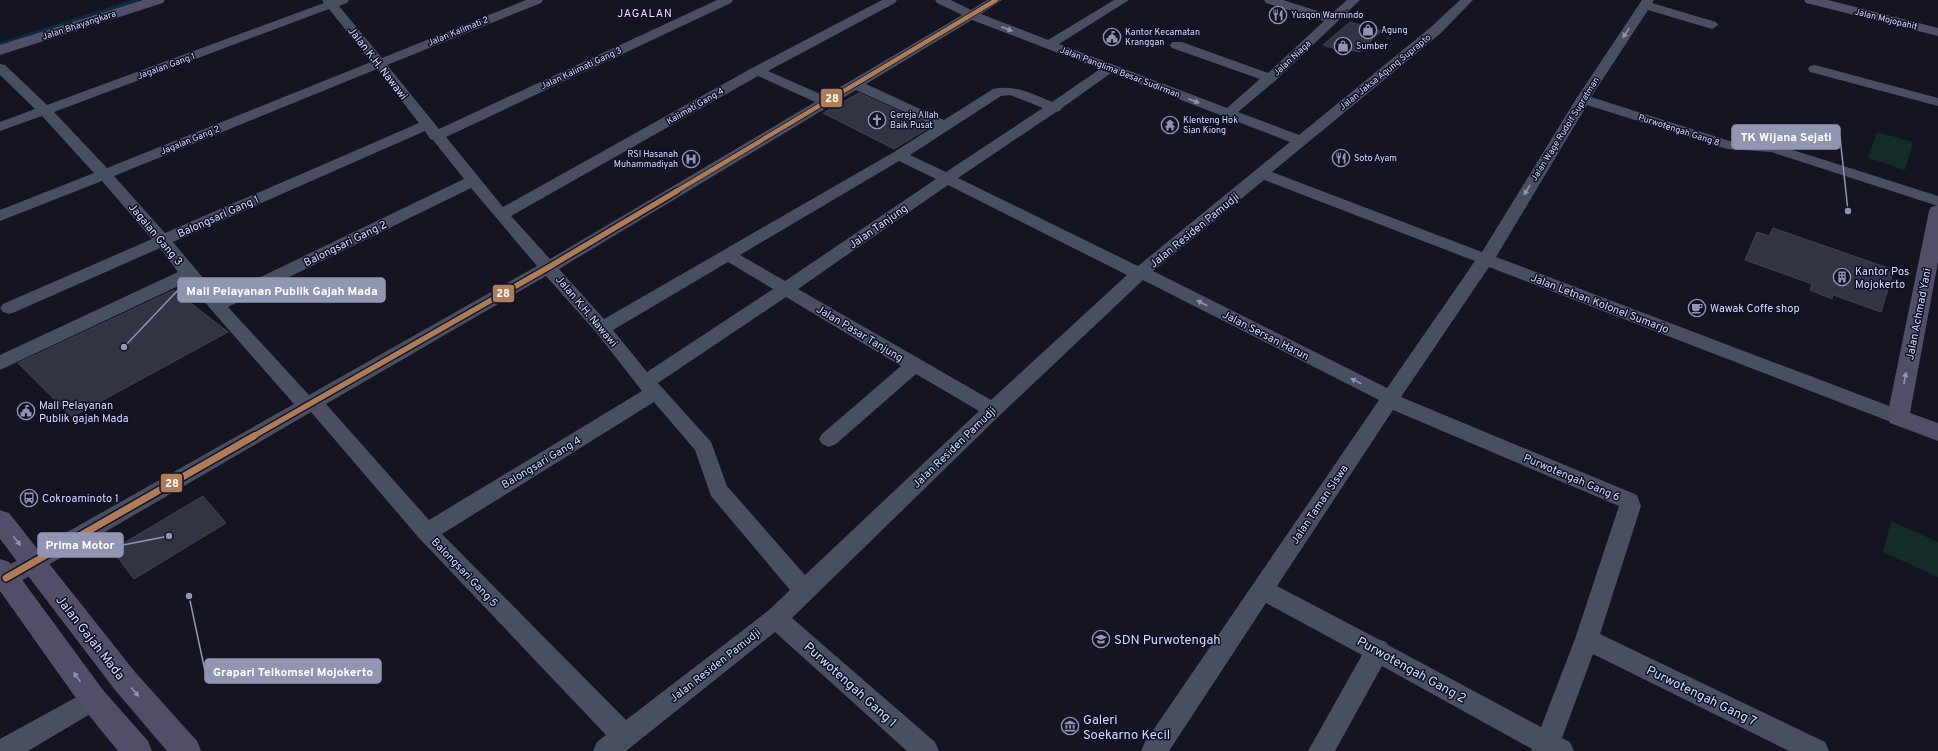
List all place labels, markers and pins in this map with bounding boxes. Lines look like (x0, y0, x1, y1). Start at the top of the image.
restaurant icon: Yusqon Warmindo (1268, 5, 1288, 25)
place label: Yusqon Warmindo (1291, 10, 1363, 21)
shop icon: Agung (1358, 20, 1378, 40)
place label: Agung (1381, 25, 1408, 36)
public building icon: Kantor Kecamatan Kranggan (1102, 27, 1122, 47)
place label: Kantor Kecamatan Kranggan (1125, 27, 1200, 48)
shop icon: Sumber (1333, 36, 1353, 56)
place label: Sumber (1356, 41, 1388, 52)
church icon: Gereja Allah Baik Pusat (867, 110, 887, 130)
place label: Gereja Allah Baik Pusat (890, 110, 939, 131)
temple icon: Klenteng Hok Sian Kiong (1160, 115, 1180, 135)
place label: Klenteng Hok Sian Kiong (1183, 115, 1238, 136)
callout: TK Wijana Sejati (1732, 125, 1840, 149)
restaurant icon: Soto Ayam (1331, 148, 1351, 168)
place label: RSI Hasanah Muhammadiyah (614, 149, 678, 170)
hospital icon: RSI Hasanah Muhammadiyah (681, 149, 701, 169)
place label: Soto Ayam (1354, 153, 1397, 164)
place label: Kantor Pos Mojokerto (1855, 265, 1909, 292)
building icon: Kantor Pos Mojokerto (1832, 267, 1852, 287)
callout: Mall Pelayanan Publik Gajah Mada (178, 278, 385, 302)
cafe icon: Wawak Coffe shop (1687, 298, 1707, 318)
place label: Wawak Coffe shop (1710, 302, 1800, 316)
place label: Mall Pelayanan Publik gajah Mada (39, 399, 129, 426)
public building icon: Mall Pelayanan Publik gajah Mada (16, 401, 36, 421)
bus stop icon: Cokroaminoto 1 (19, 488, 39, 508)
place label: Cokroaminoto 1 (42, 492, 119, 506)
callout: Prima Motor (38, 533, 123, 557)
school or university icon: SDN Purwotengah (1091, 629, 1111, 649)
place label: SDN Purwotengah (1114, 633, 1221, 649)
callout: Grapari Telkomsel Mojokerto (205, 659, 381, 683)
place label: Galeri Soekarno Kecil (1083, 713, 1170, 744)
museum icon: Galeri Soekarno Kecil (1060, 716, 1080, 736)

